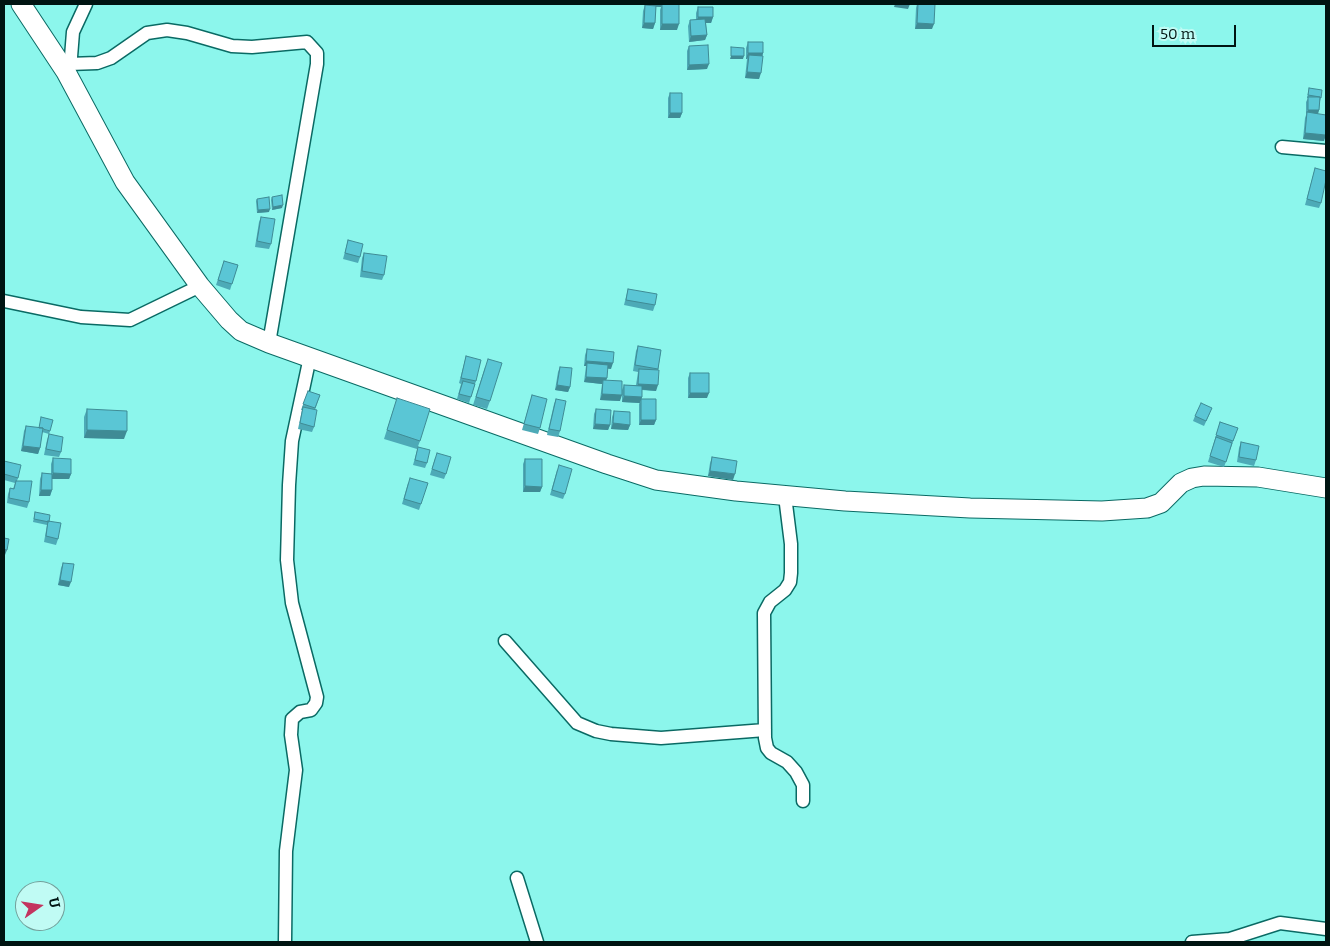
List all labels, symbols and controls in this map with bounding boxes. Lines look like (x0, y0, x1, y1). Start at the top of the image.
scale bar (1155, 15, 1239, 47)
text: 50 m (1160, 25, 1195, 43)
north arrow (15, 881, 65, 931)
text: U (45, 896, 64, 910)

